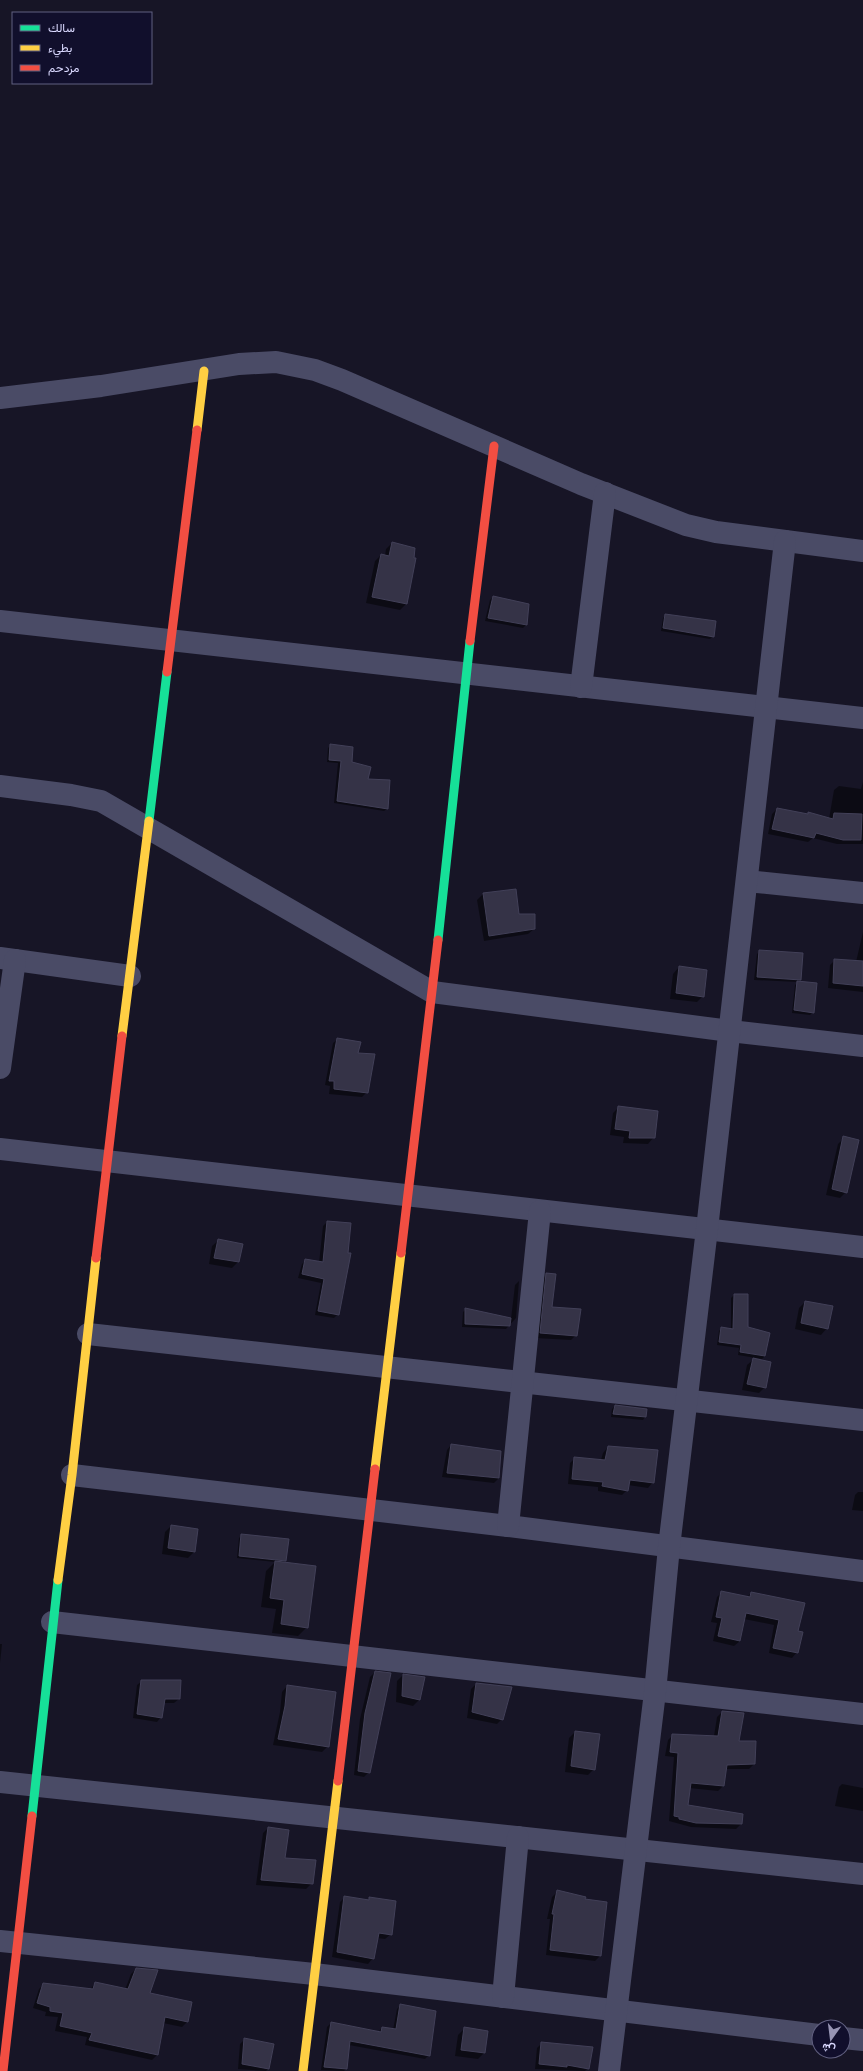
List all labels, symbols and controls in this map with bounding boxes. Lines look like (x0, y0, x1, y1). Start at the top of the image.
legend (12, 12, 152, 84)
text: سالك (48, 18, 75, 37)
text: بطيء (48, 38, 72, 58)
text: مزدحم (48, 58, 79, 77)
north arrow (811, 2019, 851, 2059)
text: ش (820, 2039, 837, 2058)

